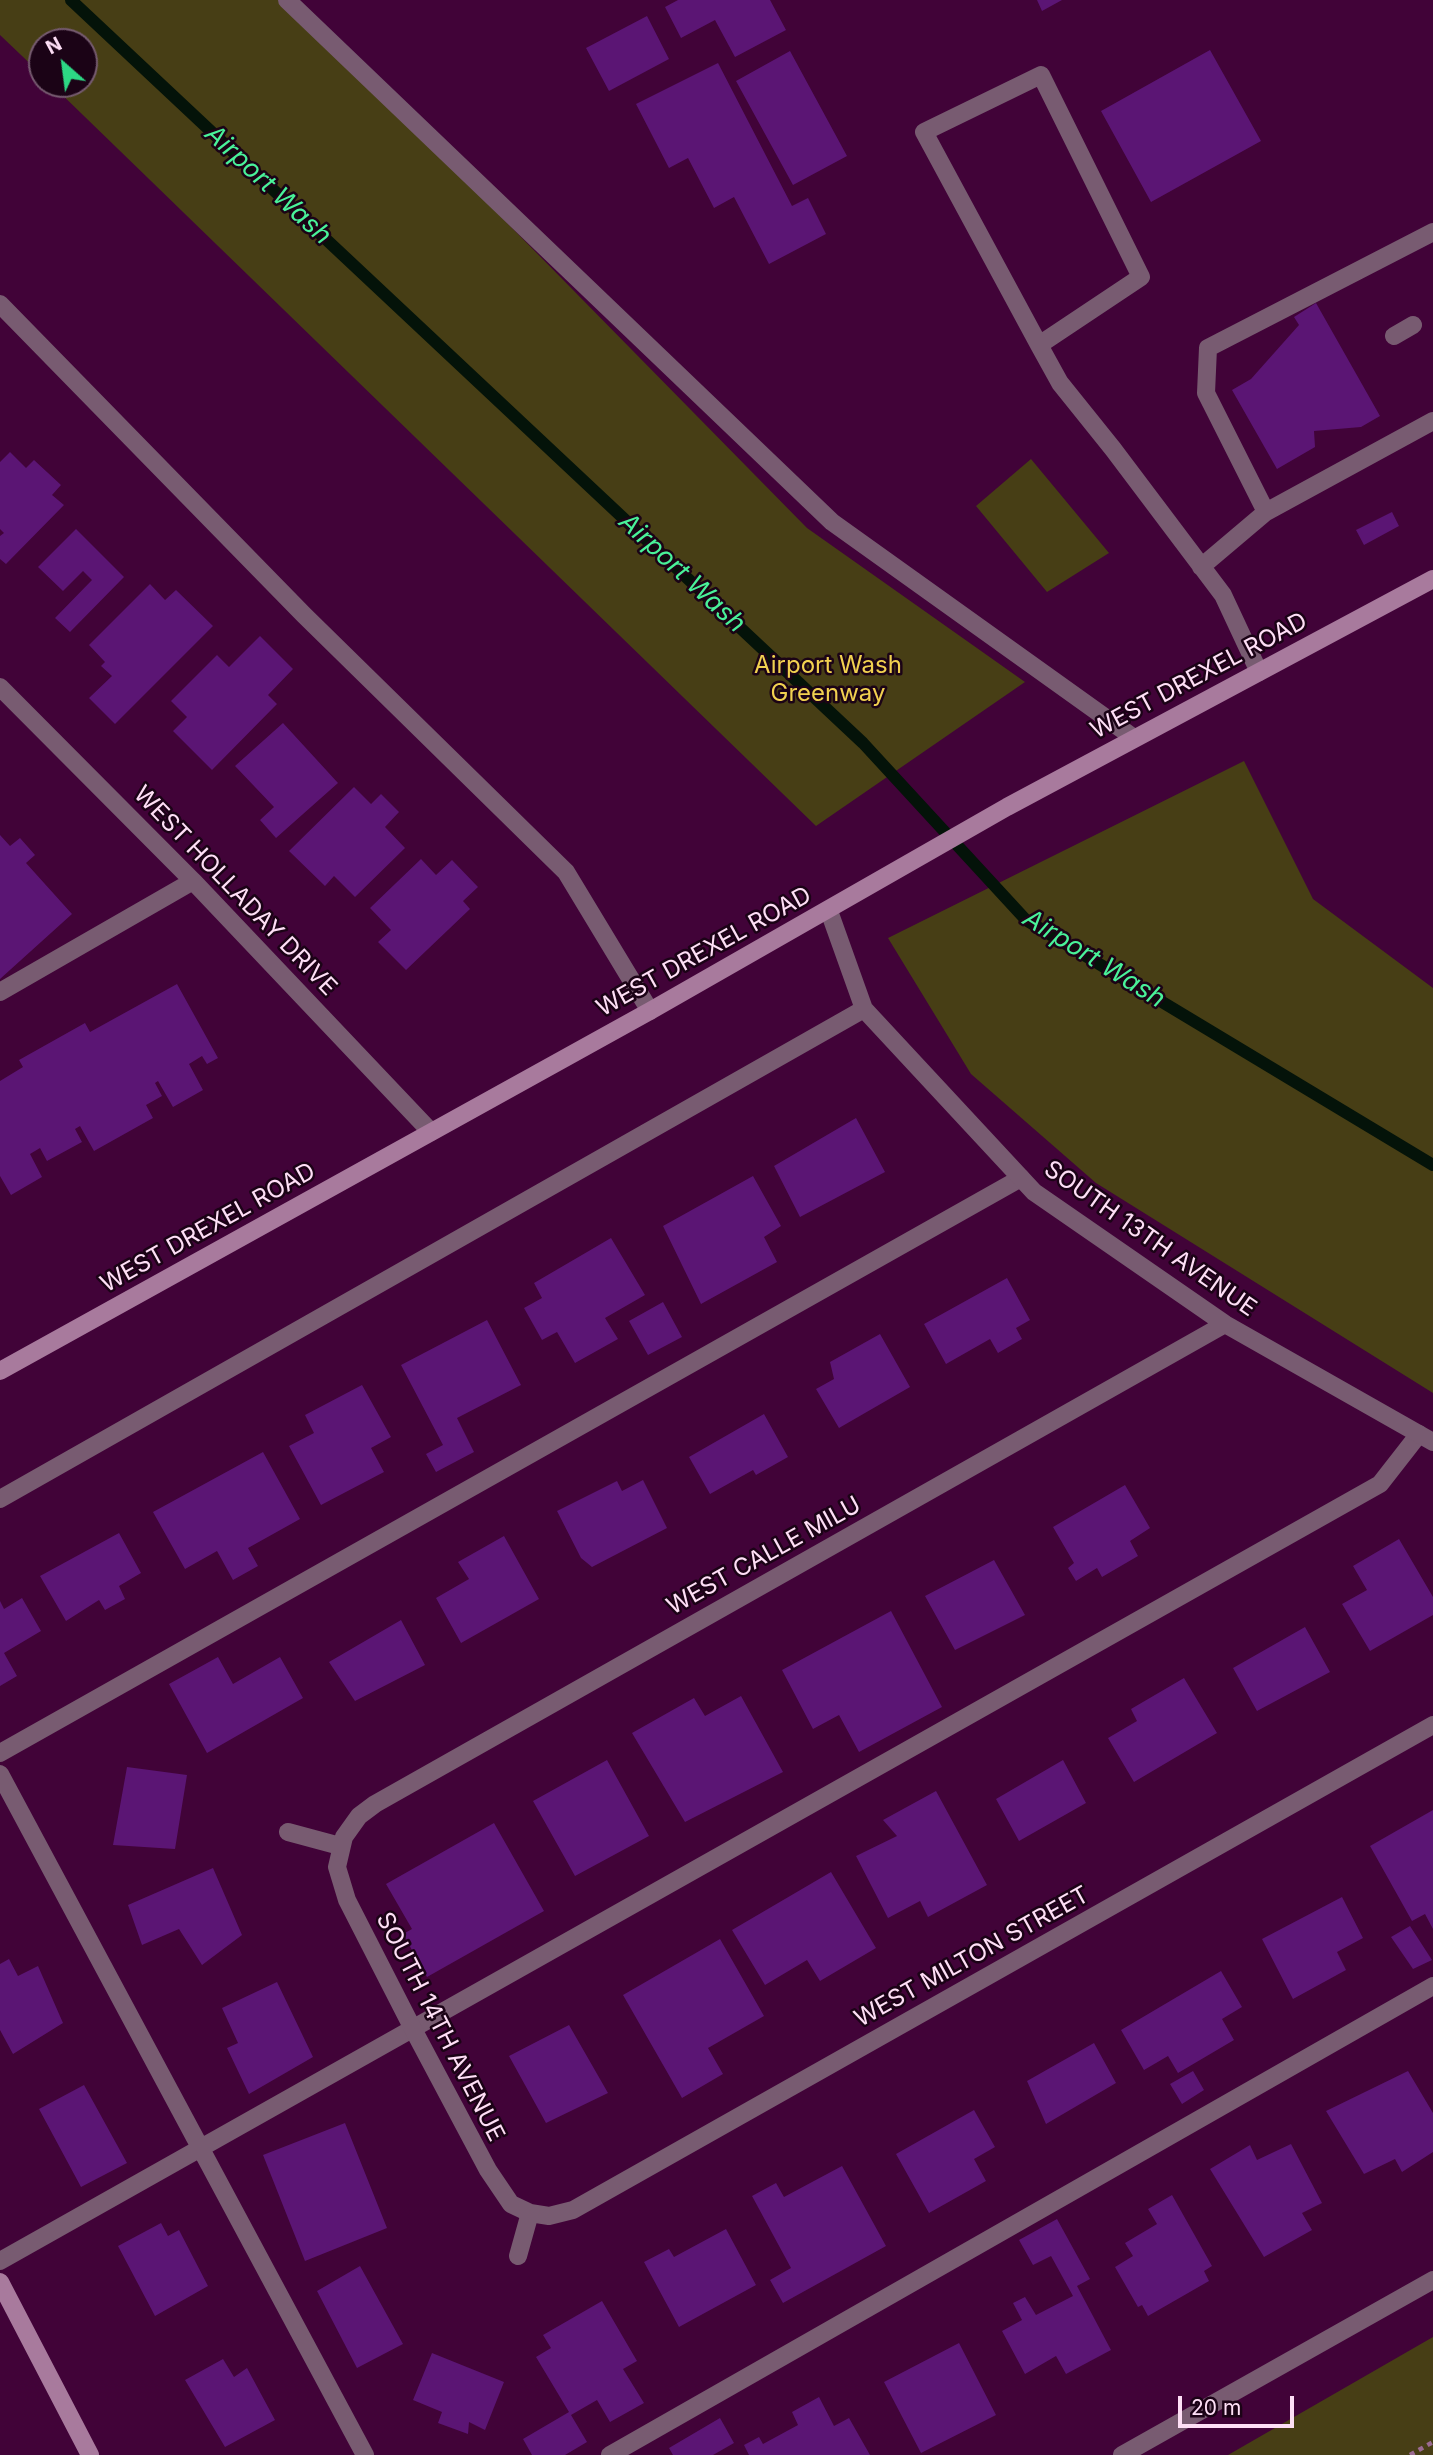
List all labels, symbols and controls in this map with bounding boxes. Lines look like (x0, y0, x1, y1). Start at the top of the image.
north arrow (28, 28, 98, 98)
text: N (42, 32, 66, 59)
water label: Airport Wash (198, 119, 338, 251)
water label: Airport Wash (612, 507, 752, 639)
street label: WEST DREXEL ROAD (1086, 607, 1312, 745)
park label: Airport Wash Greenway (754, 652, 902, 708)
street label: WEST HOLLADAY DRIVE (127, 780, 343, 1002)
street label: WEST DREXEL ROAD (592, 881, 816, 1023)
water label: Airport Wash (1017, 903, 1171, 1015)
street label: SOUTH 13TH AVENUE (1038, 1155, 1262, 1323)
street label: WEST DREXEL ROAD (96, 1157, 320, 1299)
street label: WEST CALLE MILU (662, 1491, 866, 1621)
street label: WEST MILTON STREET (850, 1880, 1094, 2034)
street label: SOUTH 14TH AVENUE (370, 1908, 510, 2146)
scale bar (1181, 2382, 1296, 2426)
text: 20 m (1191, 2395, 1241, 2420)

